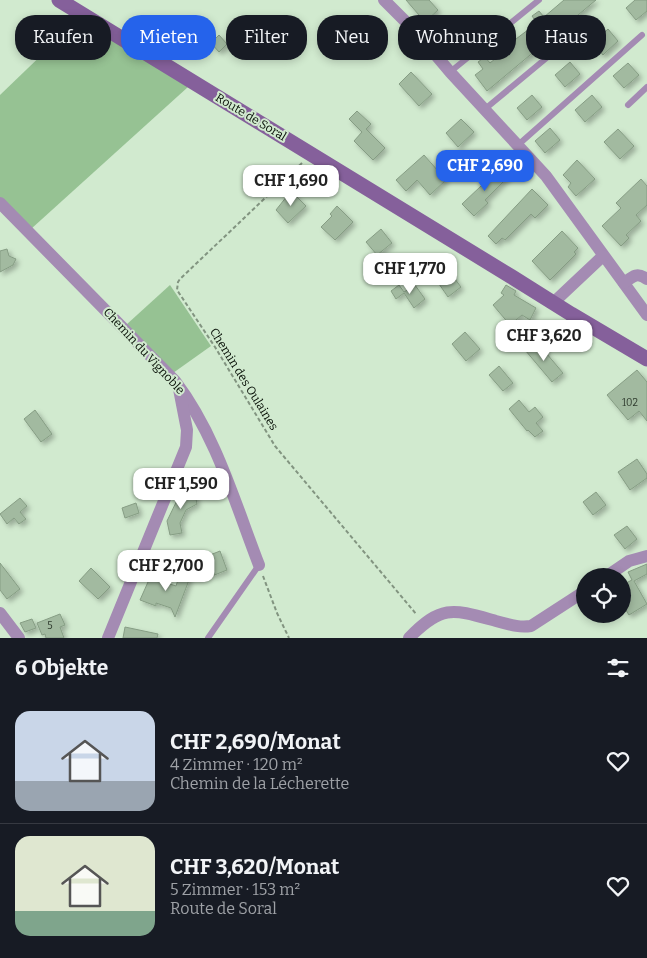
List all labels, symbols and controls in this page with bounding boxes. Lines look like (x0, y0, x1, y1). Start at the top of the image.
chip: Kaufen (15, 15, 111, 60)
chip: Mieten (121, 15, 216, 60)
chip: Filter (226, 15, 307, 60)
chip: Neu (317, 15, 388, 60)
chip: Wohnung (398, 15, 516, 60)
chip: Haus (526, 15, 606, 60)
street label: Route de Soral (213, 90, 289, 144)
pin: CHF 2,690 (428, 150, 542, 192)
text: CHF 2,690 (447, 156, 523, 175)
pin: CHF 1,690 (234, 164, 348, 207)
text: CHF 1,690 (254, 171, 328, 190)
pin: CHF 1,770 (353, 252, 467, 295)
text: CHF 1,770 (374, 259, 446, 278)
street label: Chemin du Vignoble (100, 305, 188, 397)
pin: CHF 3,620 (487, 320, 601, 362)
street label: Chemin des Oulaines (207, 325, 281, 433)
text: CHF 3,620 (506, 326, 582, 345)
house number: 102 (622, 397, 638, 409)
pin: CHF 1,590 (124, 468, 238, 510)
text: CHF 1,590 (144, 474, 218, 493)
pin: CHF 2,700 (109, 550, 223, 592)
text: CHF 2,700 (128, 556, 204, 575)
map controls (576, 568, 631, 623)
button: locate (576, 568, 631, 623)
house number: 5 (47, 620, 53, 632)
icon: filters (604, 654, 632, 682)
text: 6 Objekte (15, 655, 108, 681)
text: CHF 2,690/Monat (170, 729, 341, 755)
icon: home (55, 731, 115, 791)
icon: heart (604, 747, 632, 775)
text: 4 Zimmer · 120 m² (170, 755, 303, 774)
text: Chemin de la Lécherette (170, 774, 349, 793)
text: CHF 3,620/Monat (170, 854, 339, 880)
icon: home (55, 856, 115, 916)
icon: heart (604, 872, 632, 900)
text: 5 Zimmer · 153 m² (170, 880, 300, 899)
text: Route de Soral (170, 899, 277, 918)

